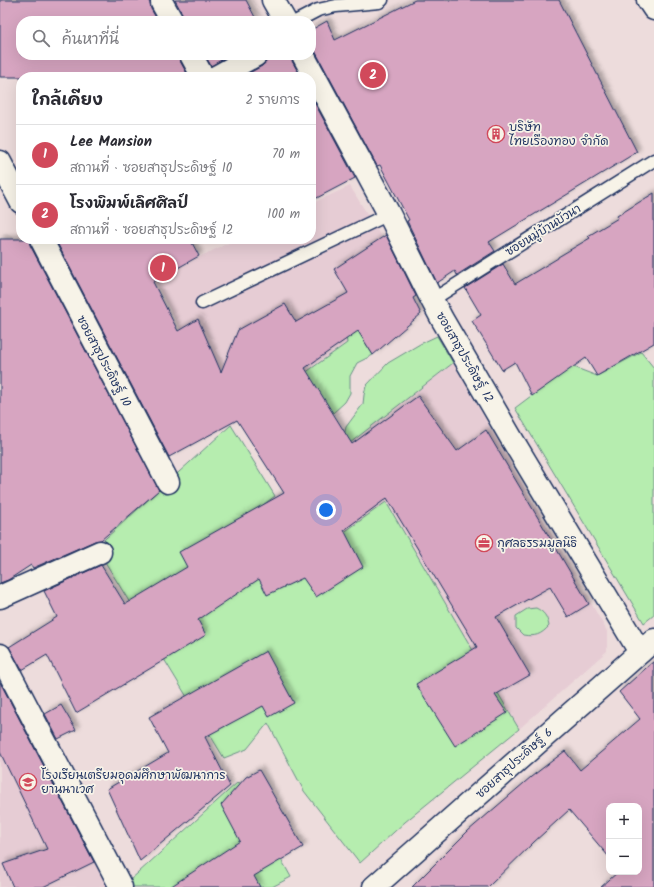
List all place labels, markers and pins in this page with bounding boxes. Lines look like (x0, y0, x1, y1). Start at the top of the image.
pin: 2 (360, 60, 386, 90)
place label: บริษัท ไทยเรืองทอง จำกัด (508, 118, 608, 151)
building icon: บริษัท ไทยเรืองทอง จำกัด (486, 124, 506, 144)
pin: 1 (150, 253, 176, 283)
office icon: กุศลธรรมมูลนิธิ (474, 533, 494, 553)
place label: กุศลธรรมมูลนิธิ (497, 534, 578, 553)
place label: โรงเรียนเตรียมอุดมศึกษาพัฒนาการ ยานนาเวศ (41, 766, 226, 799)
school or university icon: โรงเรียนเตรียมอุดมศึกษาพัฒนาการ ยานนาเวศ (18, 772, 38, 792)

